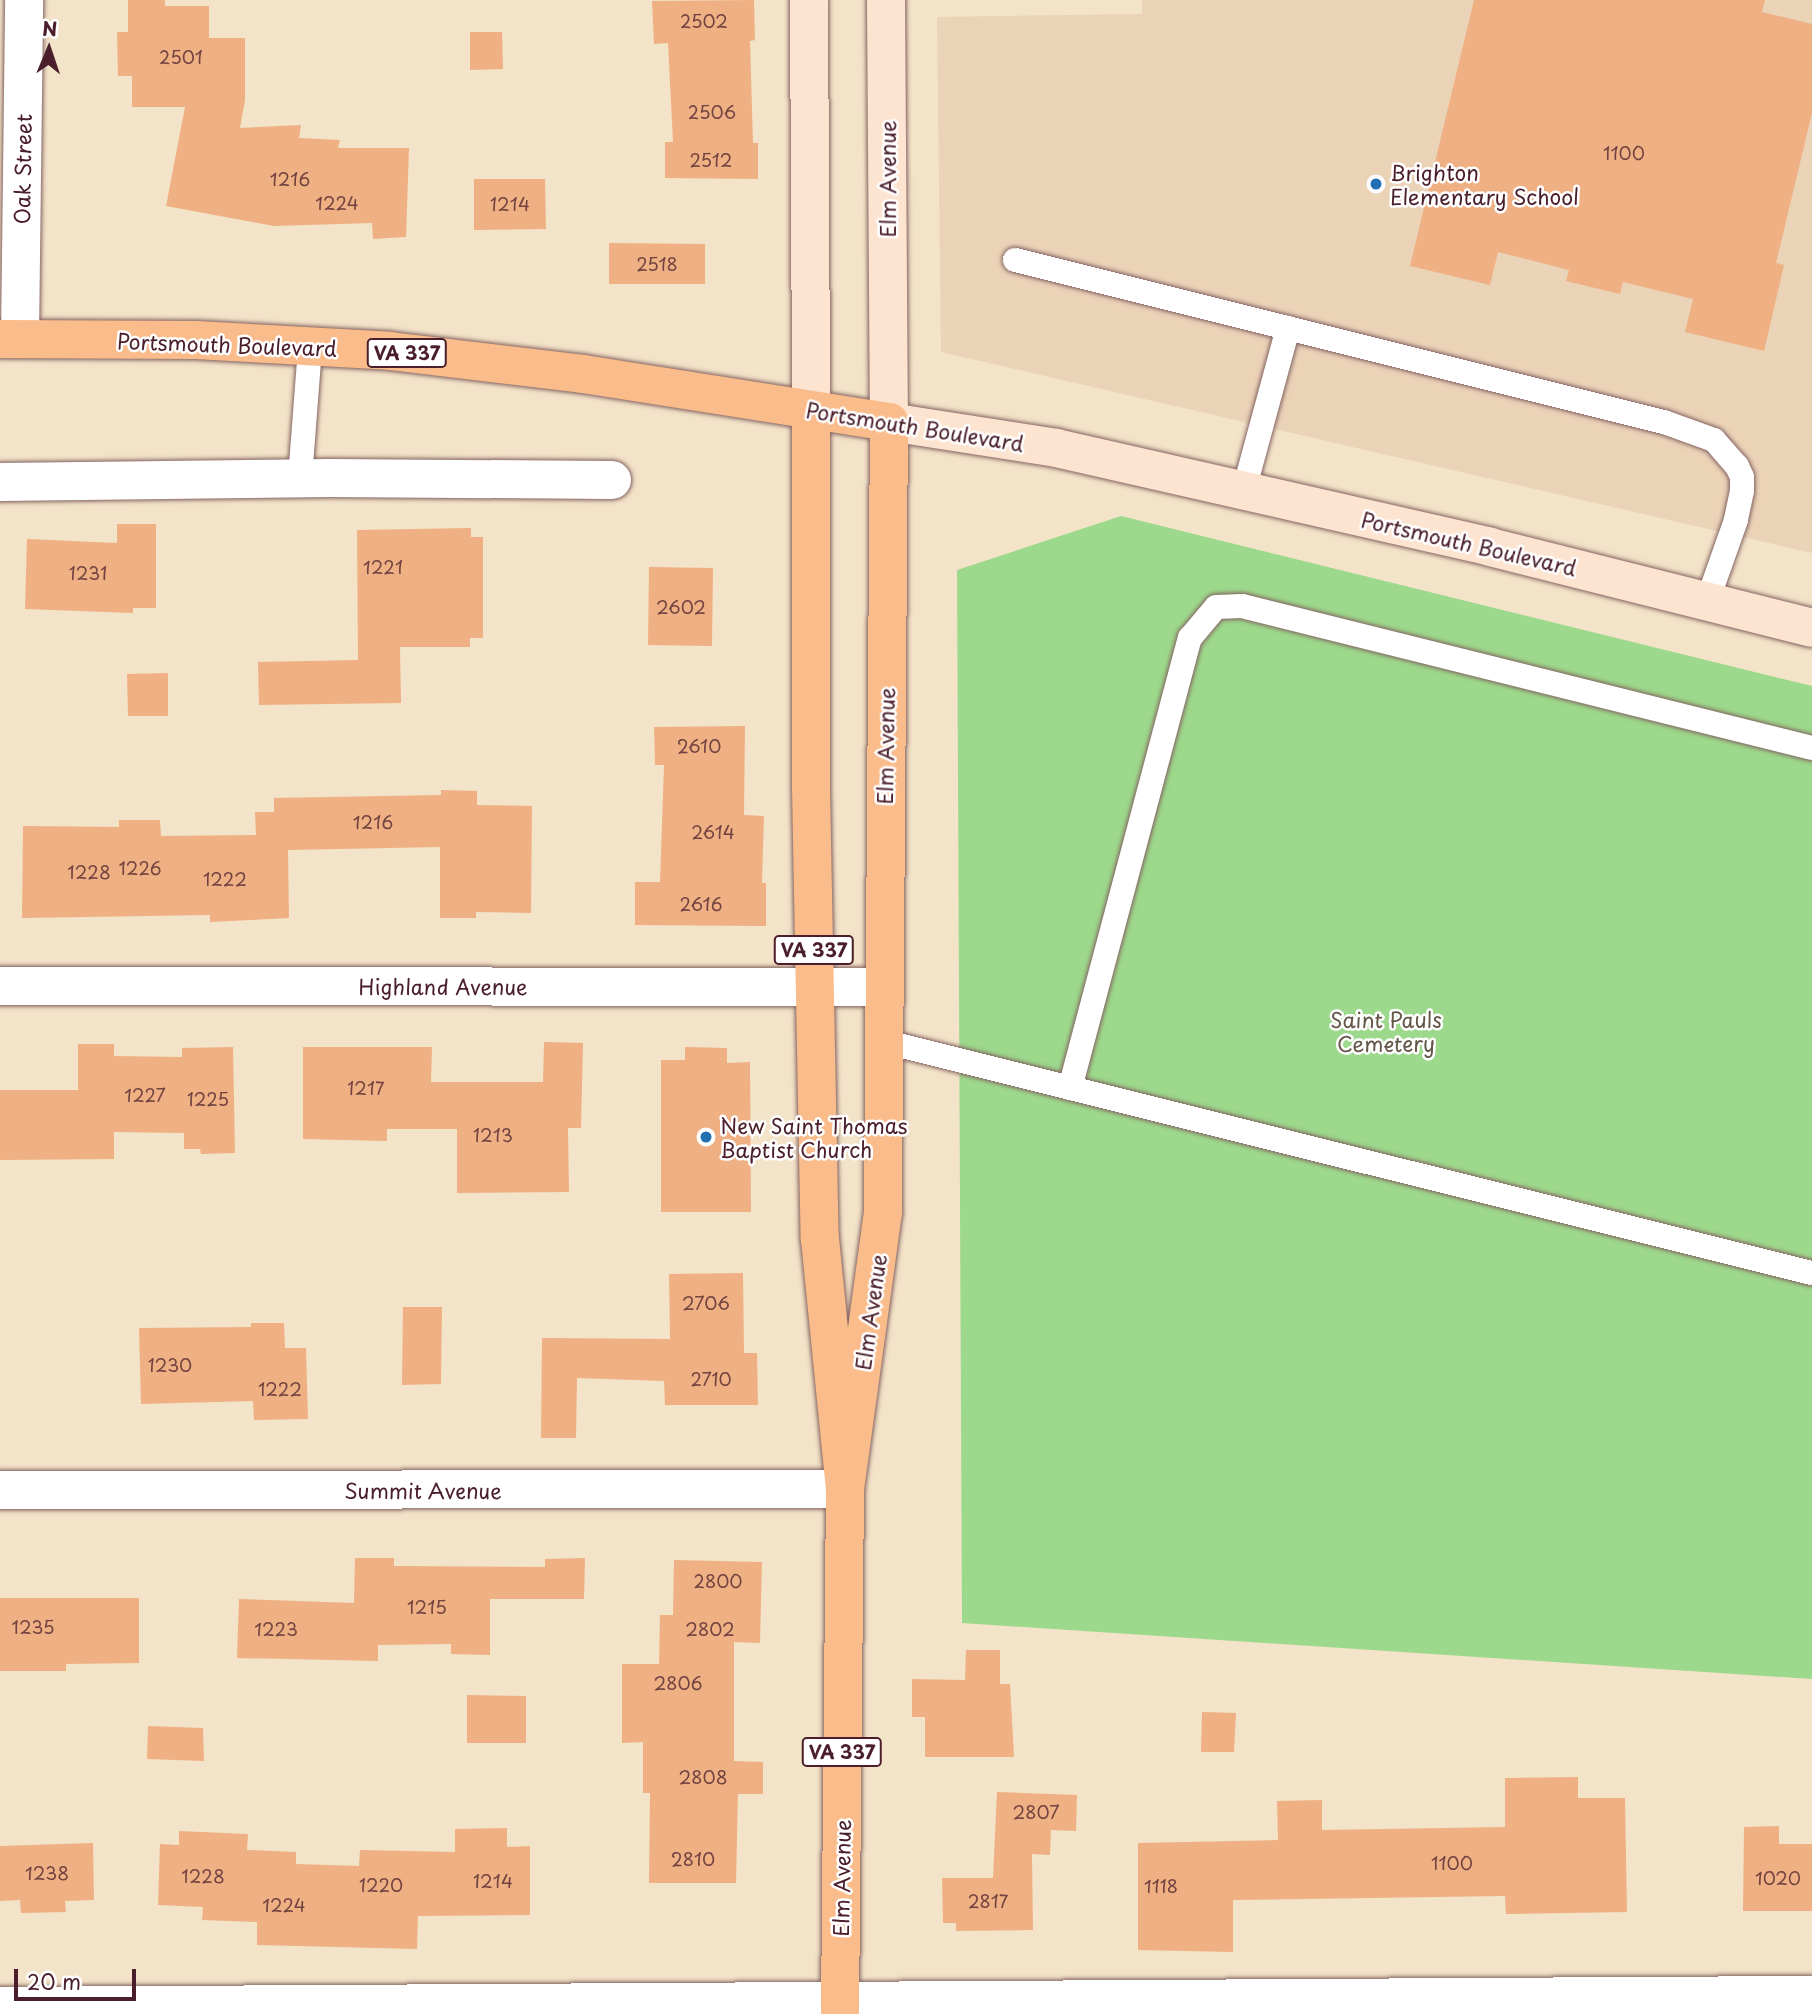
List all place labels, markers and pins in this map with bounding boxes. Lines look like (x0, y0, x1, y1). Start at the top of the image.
place label: Brighton Elementary School (1390, 159, 1579, 209)
marker: Brighton Elementary School (1368, 176, 1384, 192)
place label: New Saint Thomas Baptist Church (720, 1112, 910, 1162)
marker: New Saint Thomas Baptist Church (698, 1129, 714, 1145)

